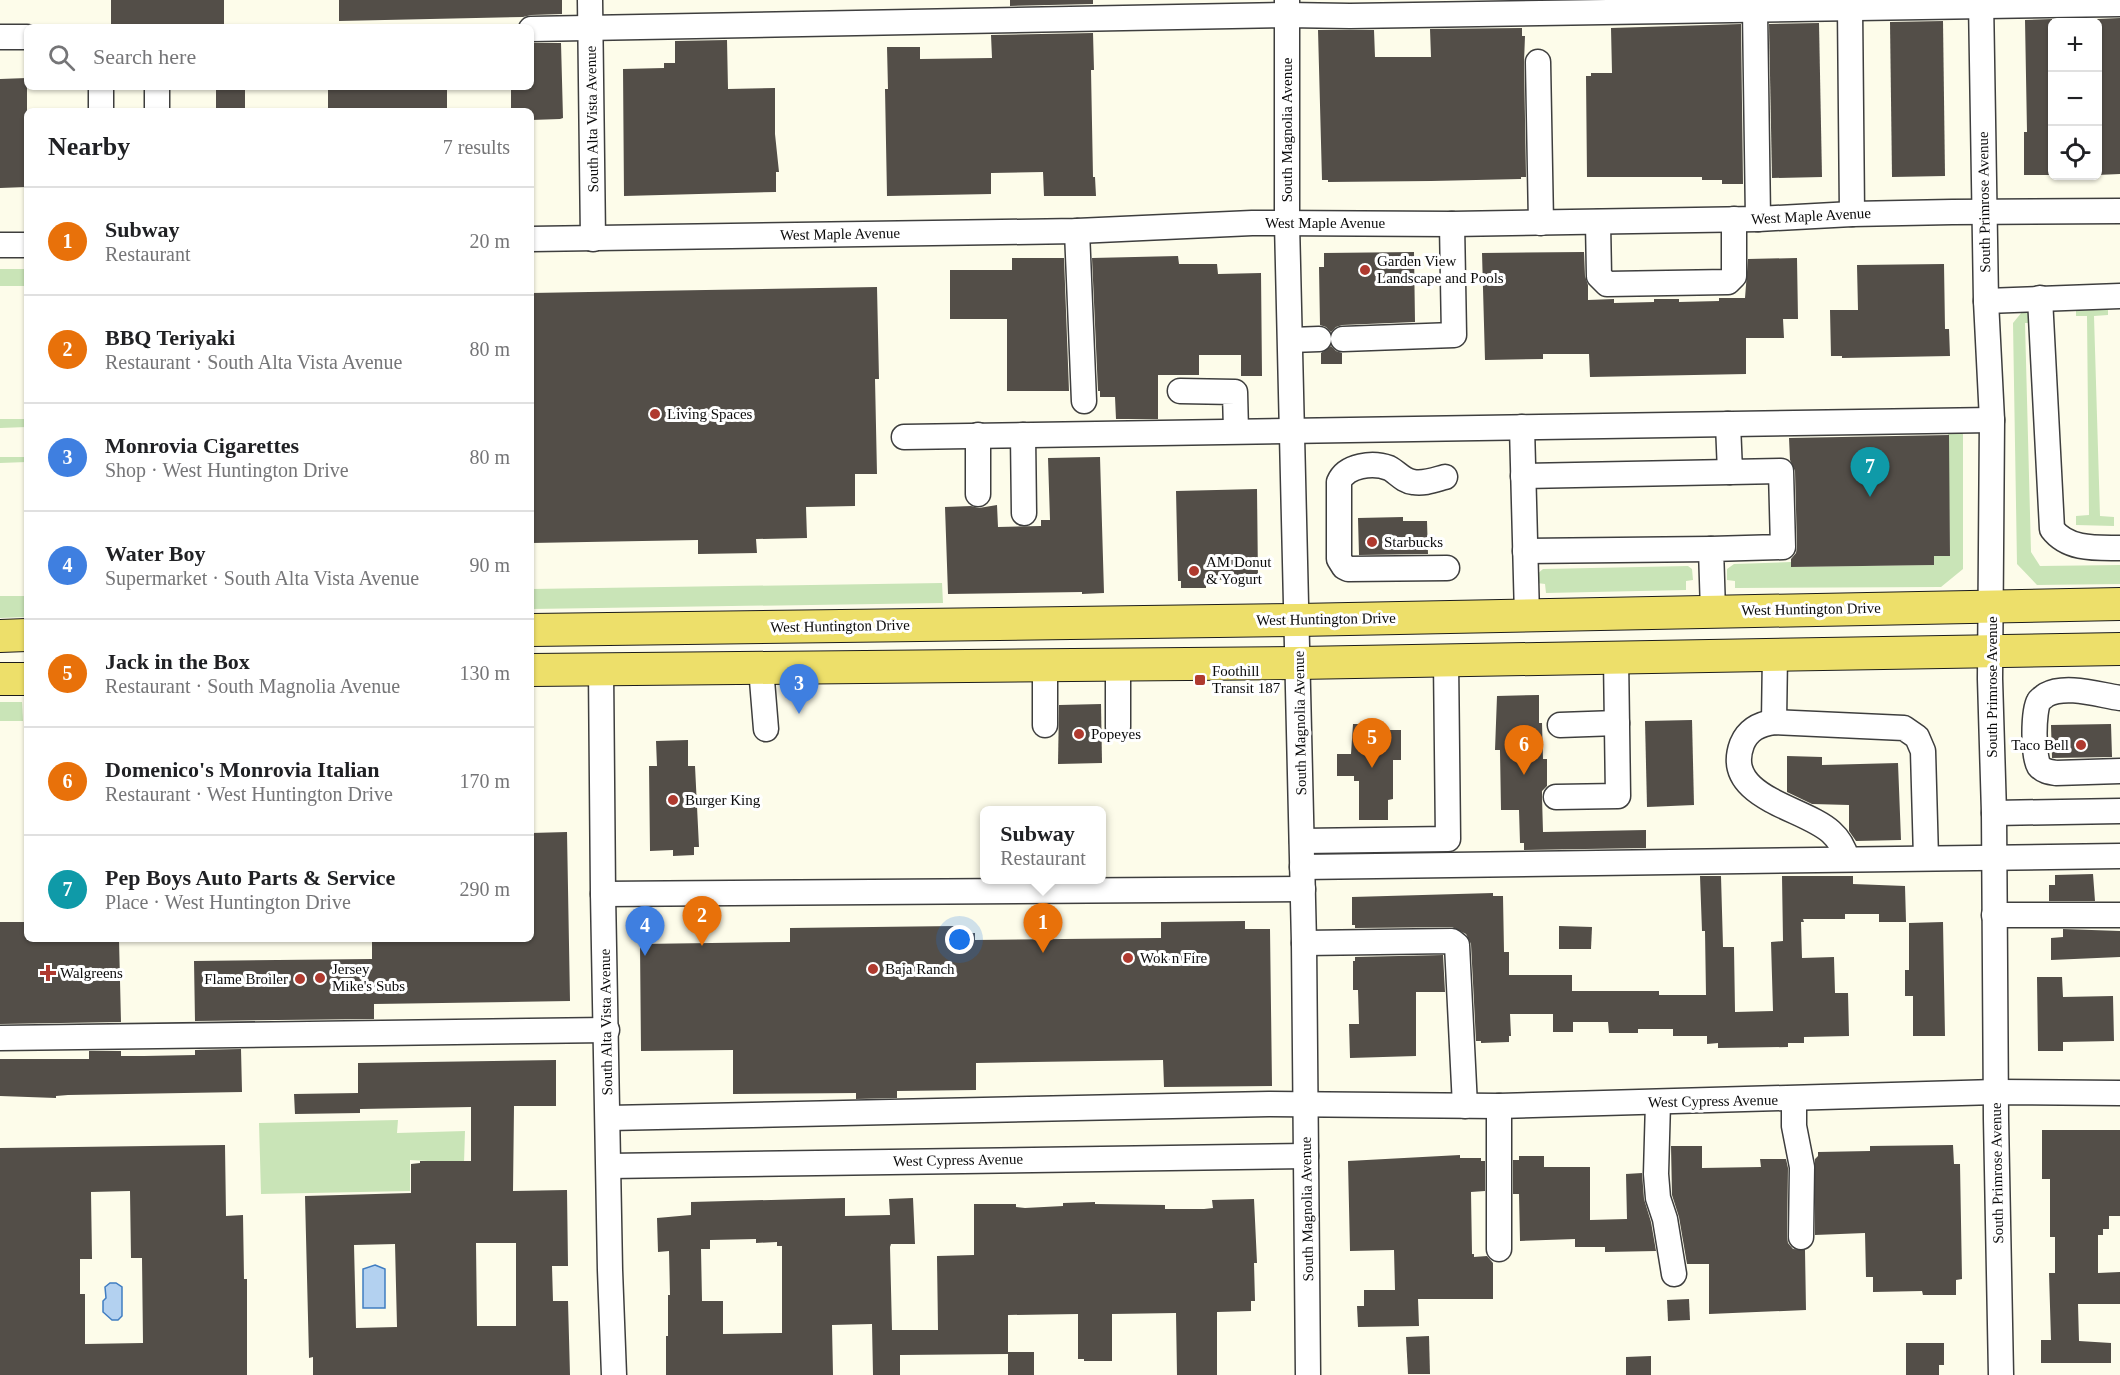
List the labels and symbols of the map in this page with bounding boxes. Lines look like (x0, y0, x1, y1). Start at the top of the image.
street label: South Alta Vista Avenue (583, 45, 601, 192)
street label: South Magnolia Avenue (1279, 57, 1295, 202)
street label: South Primrose Avenue (1975, 131, 1993, 273)
street label: West Maple Avenue (1751, 205, 1872, 227)
street label: West Maple Avenue (1265, 215, 1385, 231)
street label: West Maple Avenue (780, 225, 901, 243)
place label: Garden View Landscape and Pools (1377, 253, 1504, 286)
marker: Garden View Landscape and Pools (1358, 263, 1372, 277)
place label: Living Spaces (667, 406, 753, 422)
marker: Living Spaces (648, 407, 662, 421)
pin: 7 (1850, 448, 1890, 497)
place label: Starbucks (1384, 534, 1443, 550)
marker: Starbucks (1365, 535, 1379, 549)
place label: AM Donut & Yogurt (1206, 554, 1272, 587)
marker: AM Donut & Yogurt (1187, 564, 1201, 578)
street label: West Huntington Drive (1741, 600, 1881, 618)
street label: West Huntington Drive (1256, 610, 1396, 628)
street label: South Primrose Avenue (1984, 616, 2000, 758)
street label: West Huntington Drive (770, 617, 910, 635)
street label: South Magnolia Avenue (1291, 650, 1309, 795)
place label: Foothill Transit 187 (1212, 663, 1281, 696)
pin: 3 (780, 664, 818, 714)
marker: Foothill Transit 187 (1193, 673, 1207, 687)
pin: 5 (1352, 718, 1392, 768)
place label: Popeyes (1091, 726, 1141, 742)
pin: 6 (1504, 726, 1544, 775)
marker: Popeyes (1072, 727, 1086, 741)
place label: Taco Bell (2011, 737, 2069, 753)
marker: Taco Bell (2074, 738, 2088, 752)
place label: Burger King (685, 792, 761, 808)
marker: Burger King (666, 793, 680, 807)
pin: 2 (682, 896, 722, 946)
pin: 1 (1024, 904, 1062, 953)
pin: 4 (626, 906, 664, 956)
your location (945, 925, 974, 954)
street label: South Alta Vista Avenue (597, 948, 615, 1095)
place label: Wok n Fire (1140, 950, 1207, 966)
marker: Wok n Fire (1121, 951, 1135, 965)
place label: Jersey Mike's Subs (332, 961, 405, 994)
place label: Baja Ranch (885, 961, 955, 977)
marker: Baja Ranch (866, 962, 880, 976)
place label: Walgreens (60, 965, 123, 981)
marker: Walgreens (41, 966, 55, 980)
place label: Flame Broiler (204, 971, 288, 987)
marker: Jersey Mike's Subs (313, 971, 327, 985)
marker: Flame Broiler (293, 972, 307, 986)
street label: West Cypress Avenue (1648, 1092, 1779, 1110)
street label: South Primrose Avenue (1988, 1102, 2006, 1244)
street label: South Magnolia Avenue (1298, 1136, 1316, 1281)
street label: West Cypress Avenue (893, 1151, 1024, 1169)

